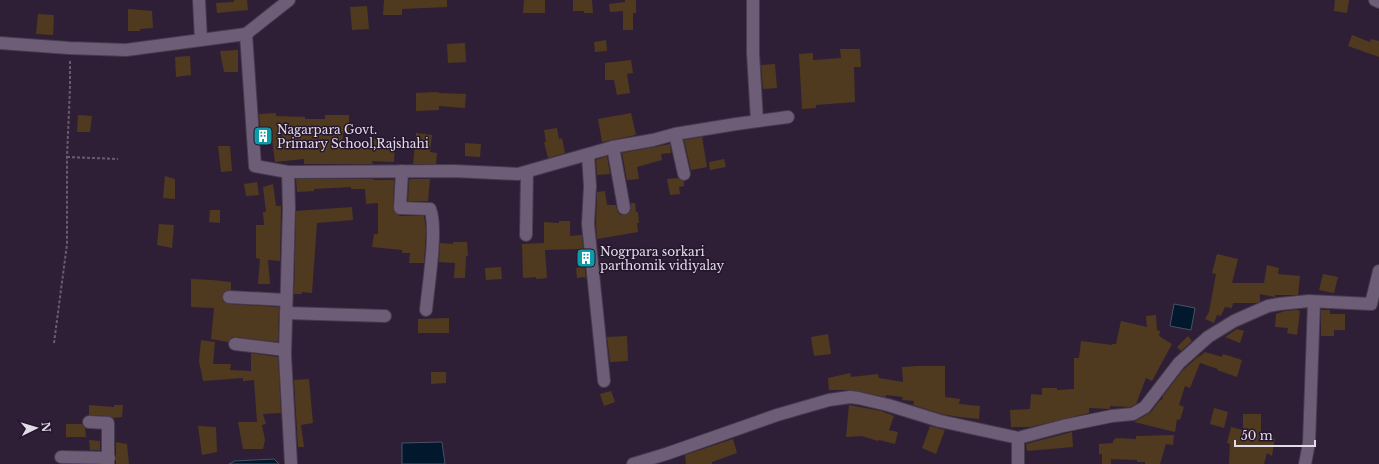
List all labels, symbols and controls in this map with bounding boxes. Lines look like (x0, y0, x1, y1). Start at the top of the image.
place label: Nagarpara Govt. Primary School,Rajshahi (277, 122, 429, 151)
building icon: Nagarpara Govt. Primary School,Rajshahi (252, 125, 274, 147)
place label: Nogrpara sorkari parthomik vidiyalay (600, 244, 724, 273)
building icon: Nogrpara sorkari parthomik vidiyalay (575, 247, 597, 269)
north arrow (16, 408, 56, 448)
text: N (39, 421, 53, 434)
scale bar (1235, 422, 1315, 448)
text: 50 m (1241, 428, 1273, 443)

